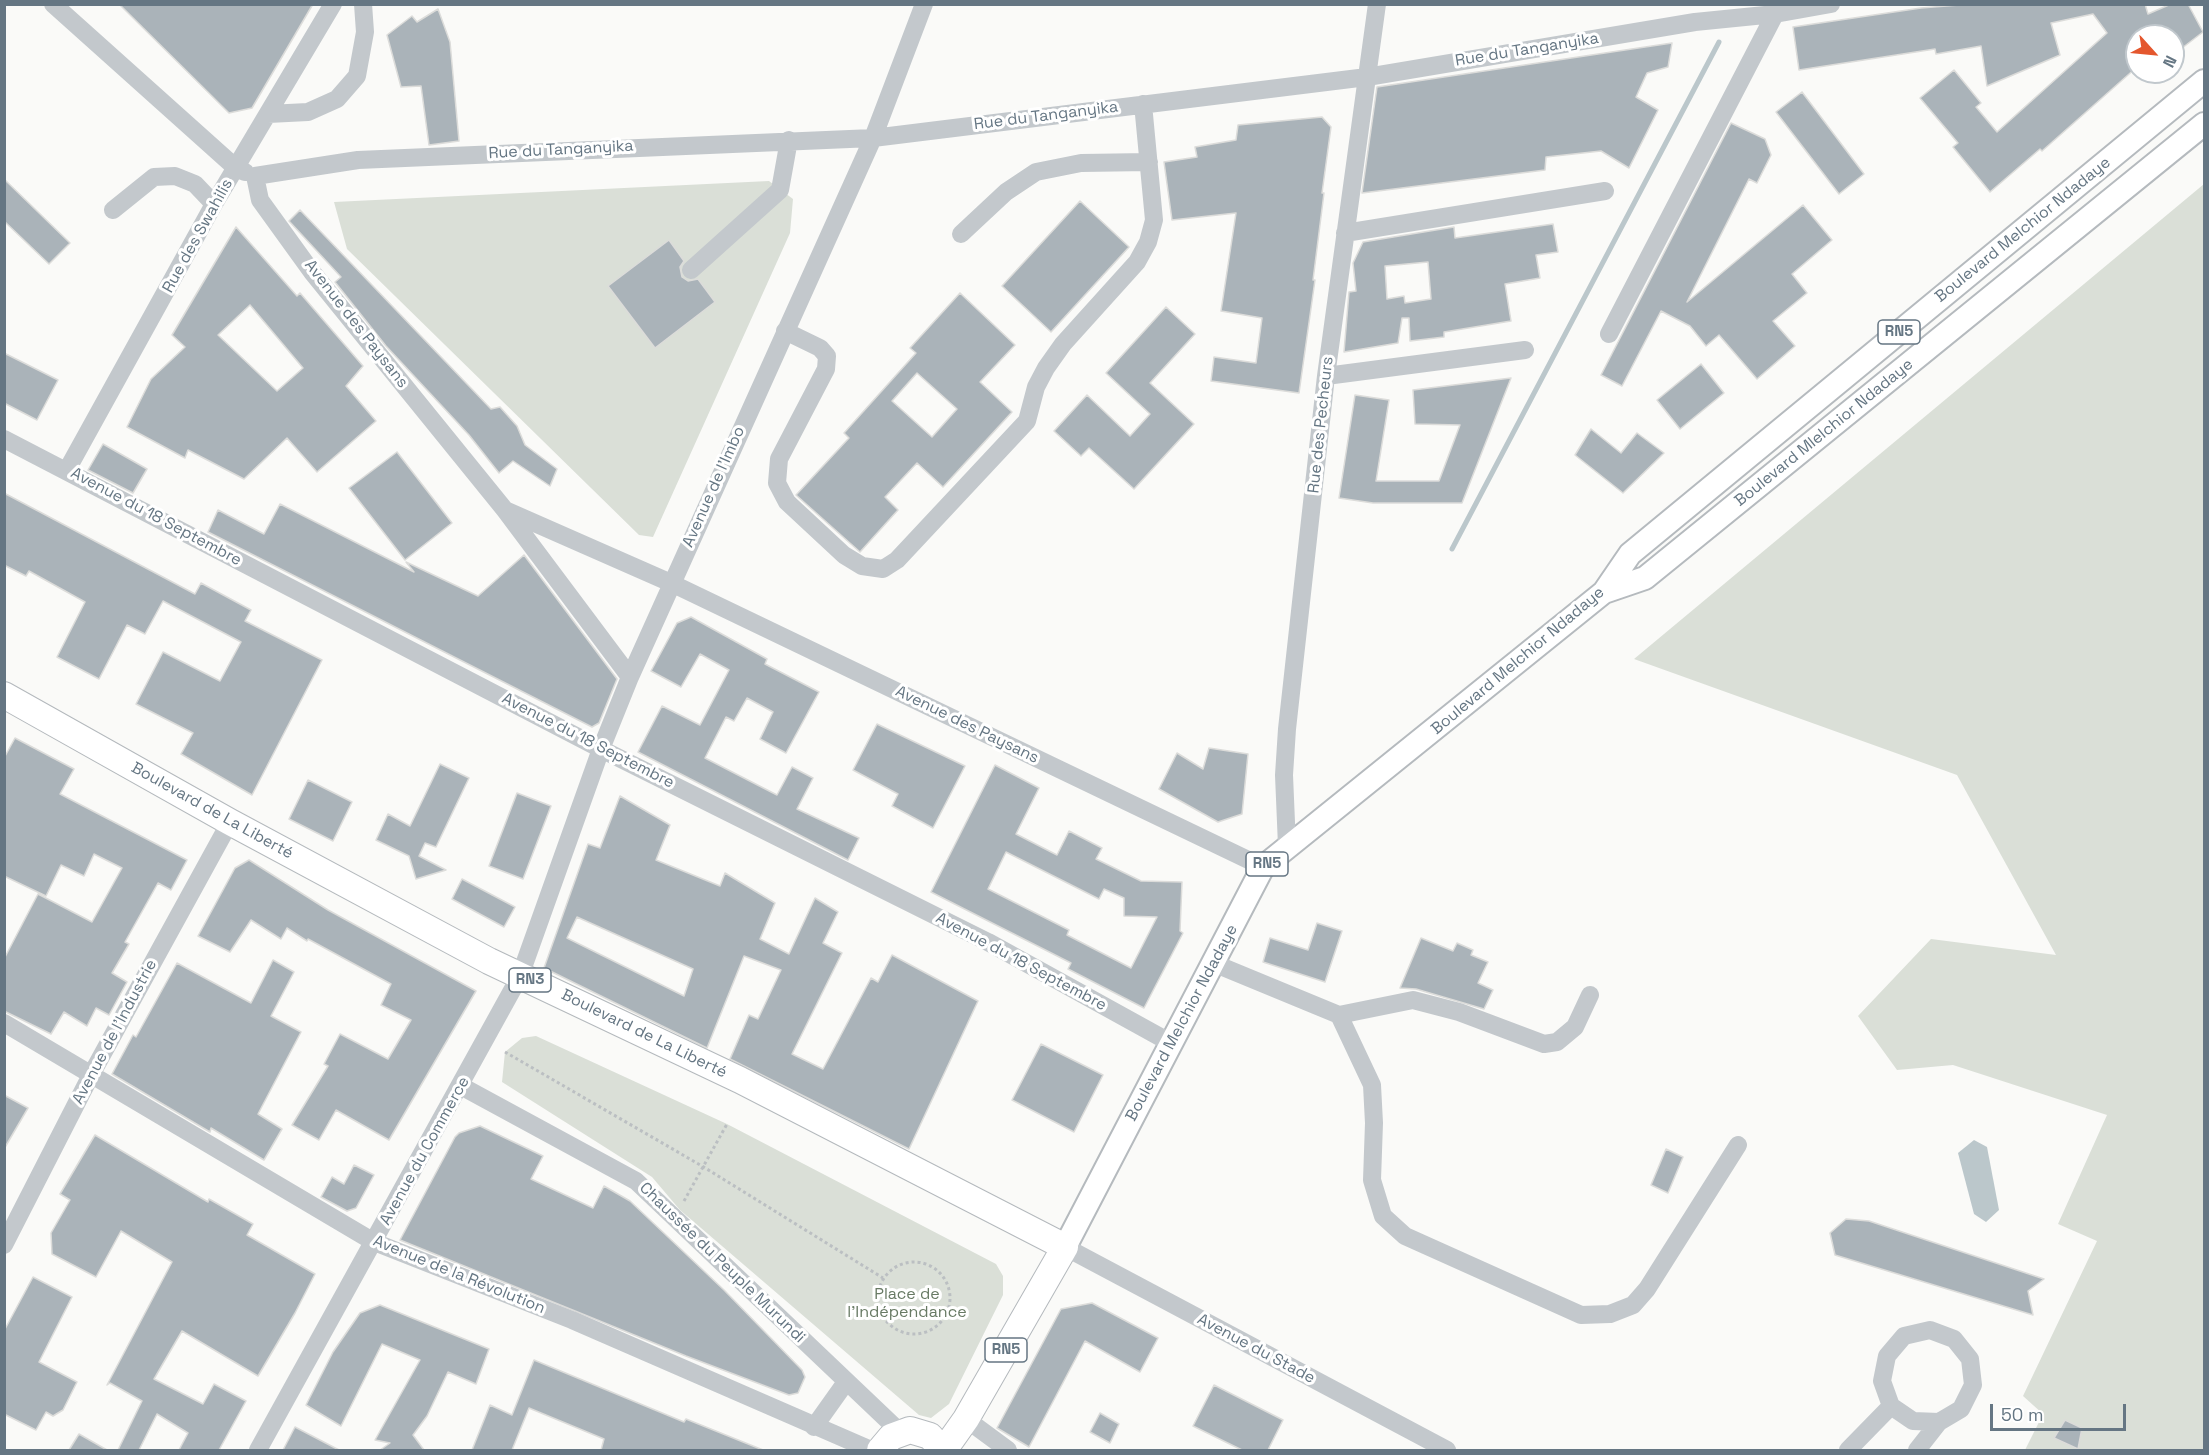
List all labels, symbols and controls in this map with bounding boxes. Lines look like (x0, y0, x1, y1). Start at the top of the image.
north arrow (2125, 24, 2185, 84)
street label: Rue du Tanganyika (1454, 29, 1600, 71)
text: N (2158, 52, 2181, 71)
street label: Rue du Tanganyika (973, 98, 1119, 134)
street label: Rue du Tanganyika (488, 137, 634, 163)
street label: Boulevard Melchior Ndadaye (1931, 153, 2115, 307)
street label: Rue des Swahilis (159, 176, 237, 296)
street label: Avenue des Paysans (300, 256, 412, 392)
road number: RN5 (1878, 320, 1920, 344)
street label: Boulevard Mlelchior Ndadaye (1731, 355, 1917, 511)
street label: Rue des Pecheurs (1304, 356, 1338, 494)
street label: Avenue de l'Imbo (679, 424, 749, 550)
street label: Avenue du 18 Septembre (67, 464, 245, 570)
street label: Boulevard Melchior Ndadaye (1428, 583, 1608, 739)
street label: Avenue des Paysans (892, 682, 1042, 768)
street label: Avenue du 18 Septembre (499, 689, 677, 793)
street label: Boulevard de La Liberté (128, 758, 296, 864)
road number: RN5 (1246, 852, 1288, 876)
street label: Avenue du 18 Septembre (932, 909, 1110, 1015)
street label: Boulevard Melchior Ndadaye (1122, 921, 1242, 1125)
street label: Avenue de l'Industrie (69, 956, 161, 1108)
road number: RN3 (509, 968, 551, 992)
street label: Boulevard de La Liberté (558, 985, 730, 1083)
street label: Avenue du Commerce (376, 1073, 474, 1229)
street label: Chaussée du Peuple Murundi (635, 1179, 809, 1347)
street label: Avenue de la Révolution (370, 1232, 548, 1318)
park label: Place de l'Indépendance (847, 1285, 967, 1323)
street label: Avenue du Stade (1194, 1310, 1318, 1388)
road number: RN5 (985, 1338, 1027, 1362)
scale bar (1993, 1392, 2130, 1430)
text: 50 m (2001, 1403, 2043, 1426)

